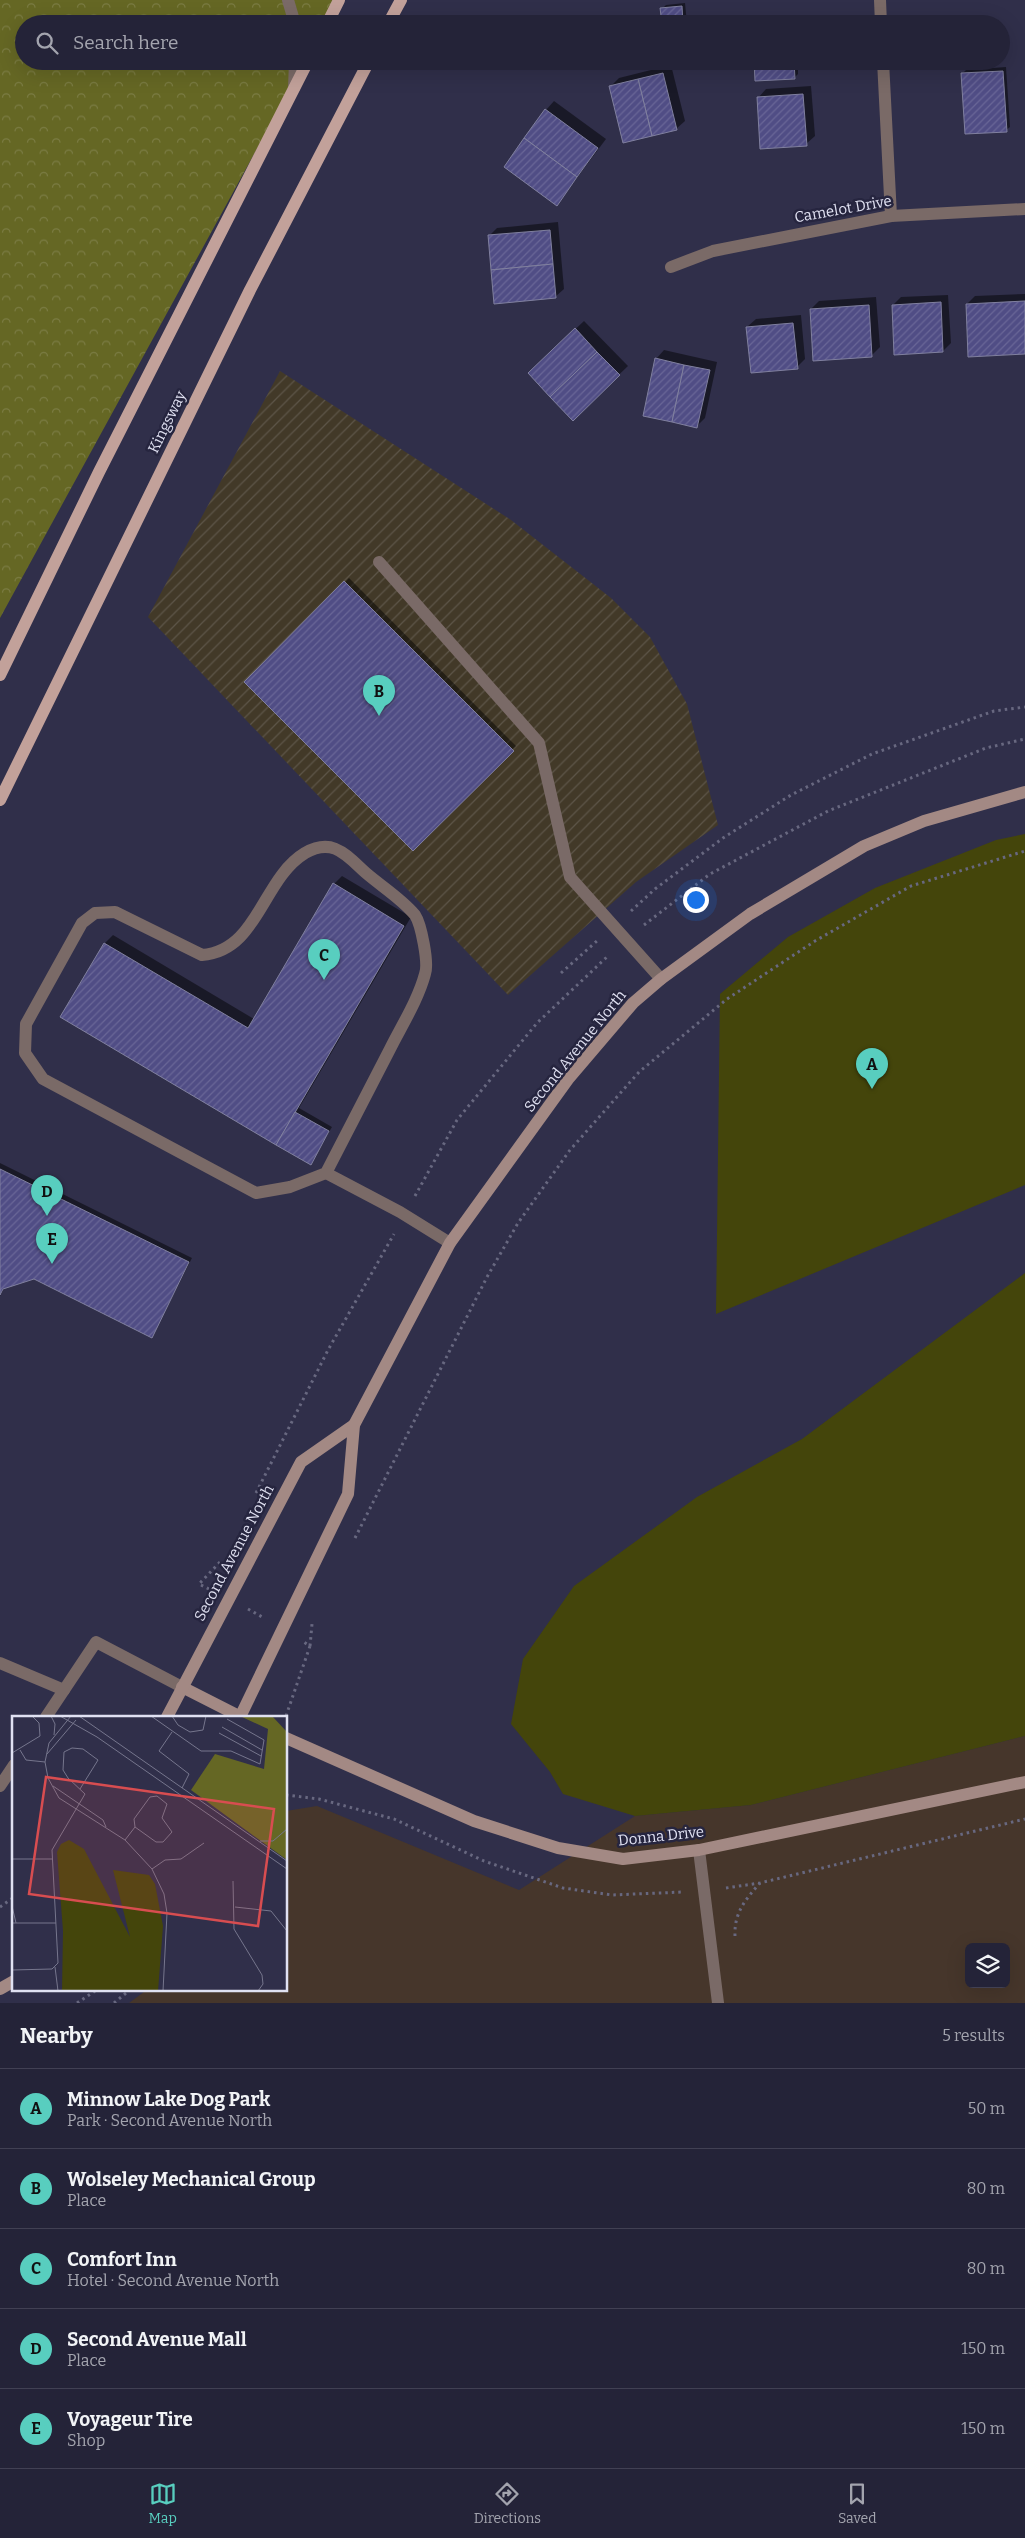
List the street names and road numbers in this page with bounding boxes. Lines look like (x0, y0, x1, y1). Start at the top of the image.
street label: Camelot Drive (793, 192, 893, 226)
street label: Kingsway (144, 388, 190, 456)
street label: Second Avenue North (520, 986, 630, 1116)
street label: Second Avenue North (190, 1481, 278, 1624)
street label: Donna Drive (617, 1823, 705, 1849)

